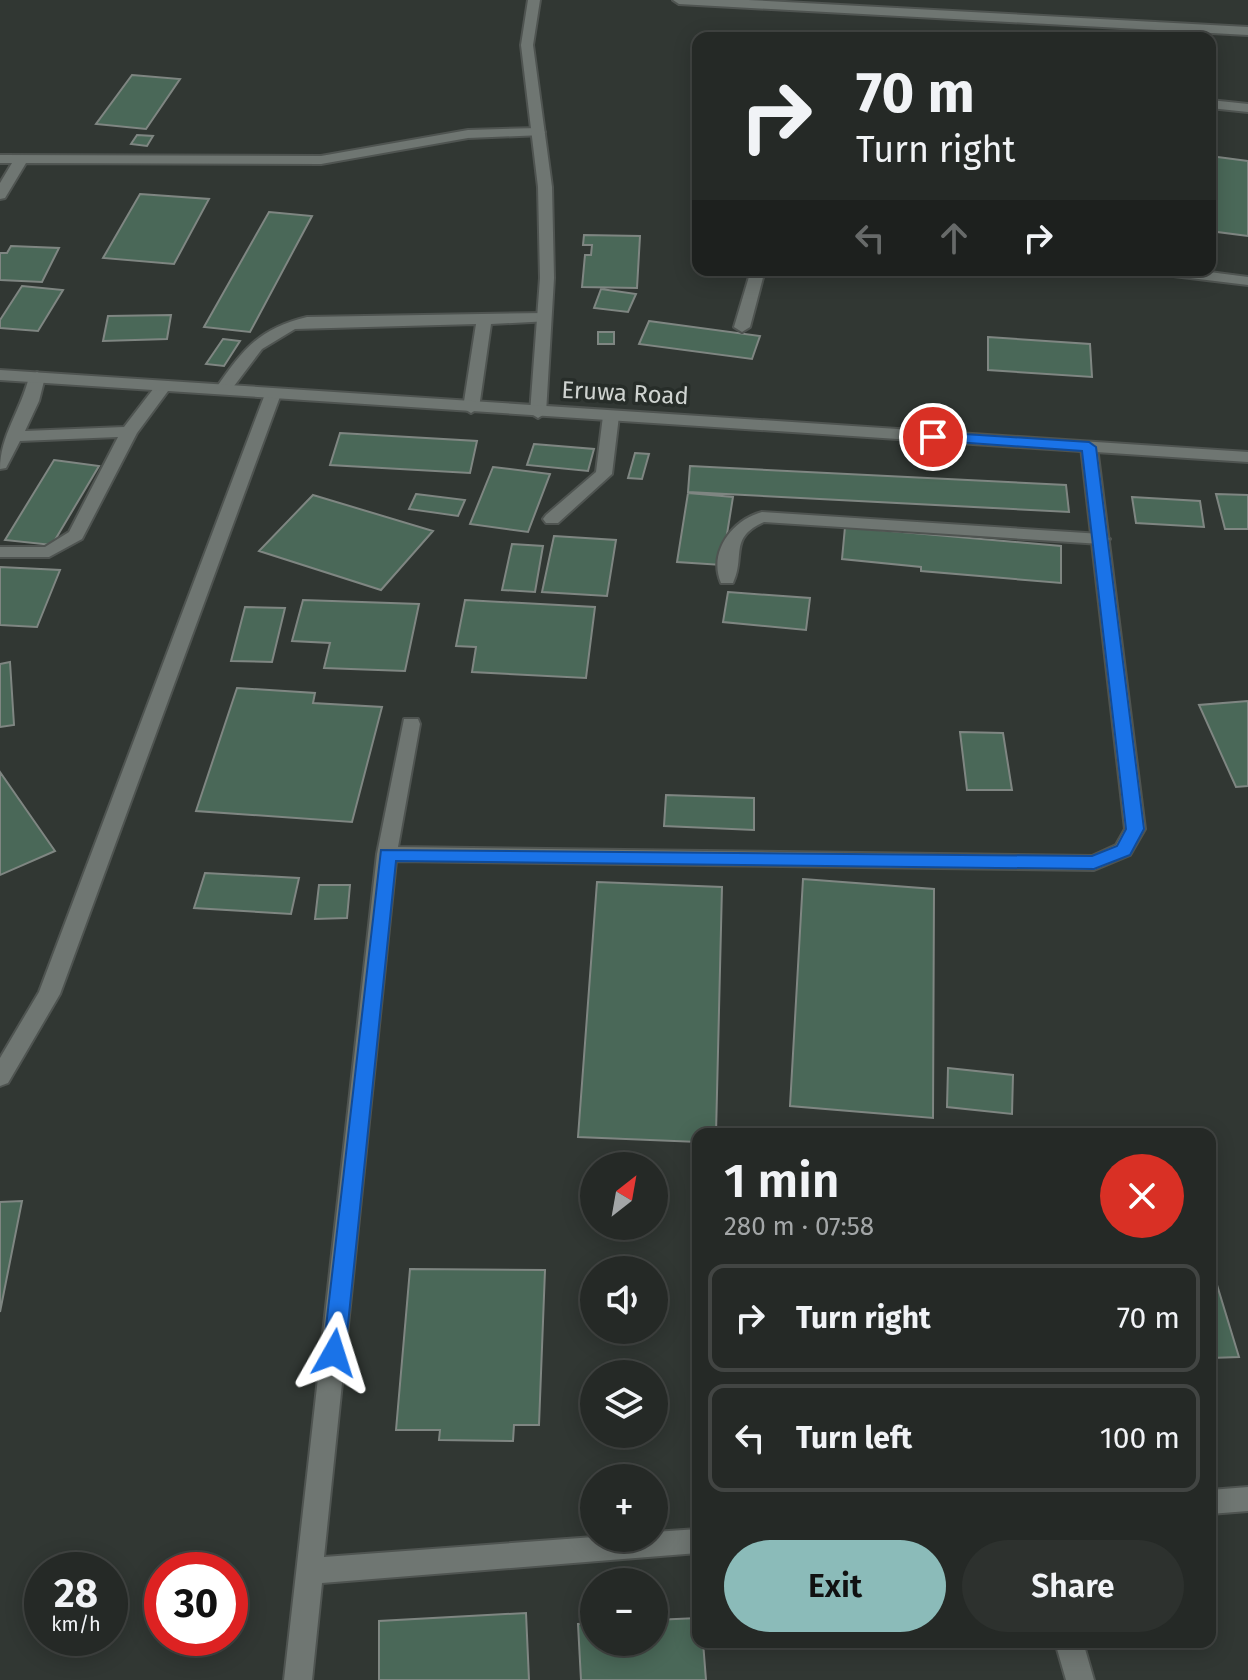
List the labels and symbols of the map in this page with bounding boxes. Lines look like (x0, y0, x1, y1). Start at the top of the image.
street label: Eruwa Road (561, 376, 689, 410)
pin (899, 403, 967, 471)
north arrow (580, 1152, 668, 1240)
position arrow (292, 1311, 376, 1395)
speed limit sign: 30 (144, 1552, 248, 1656)

